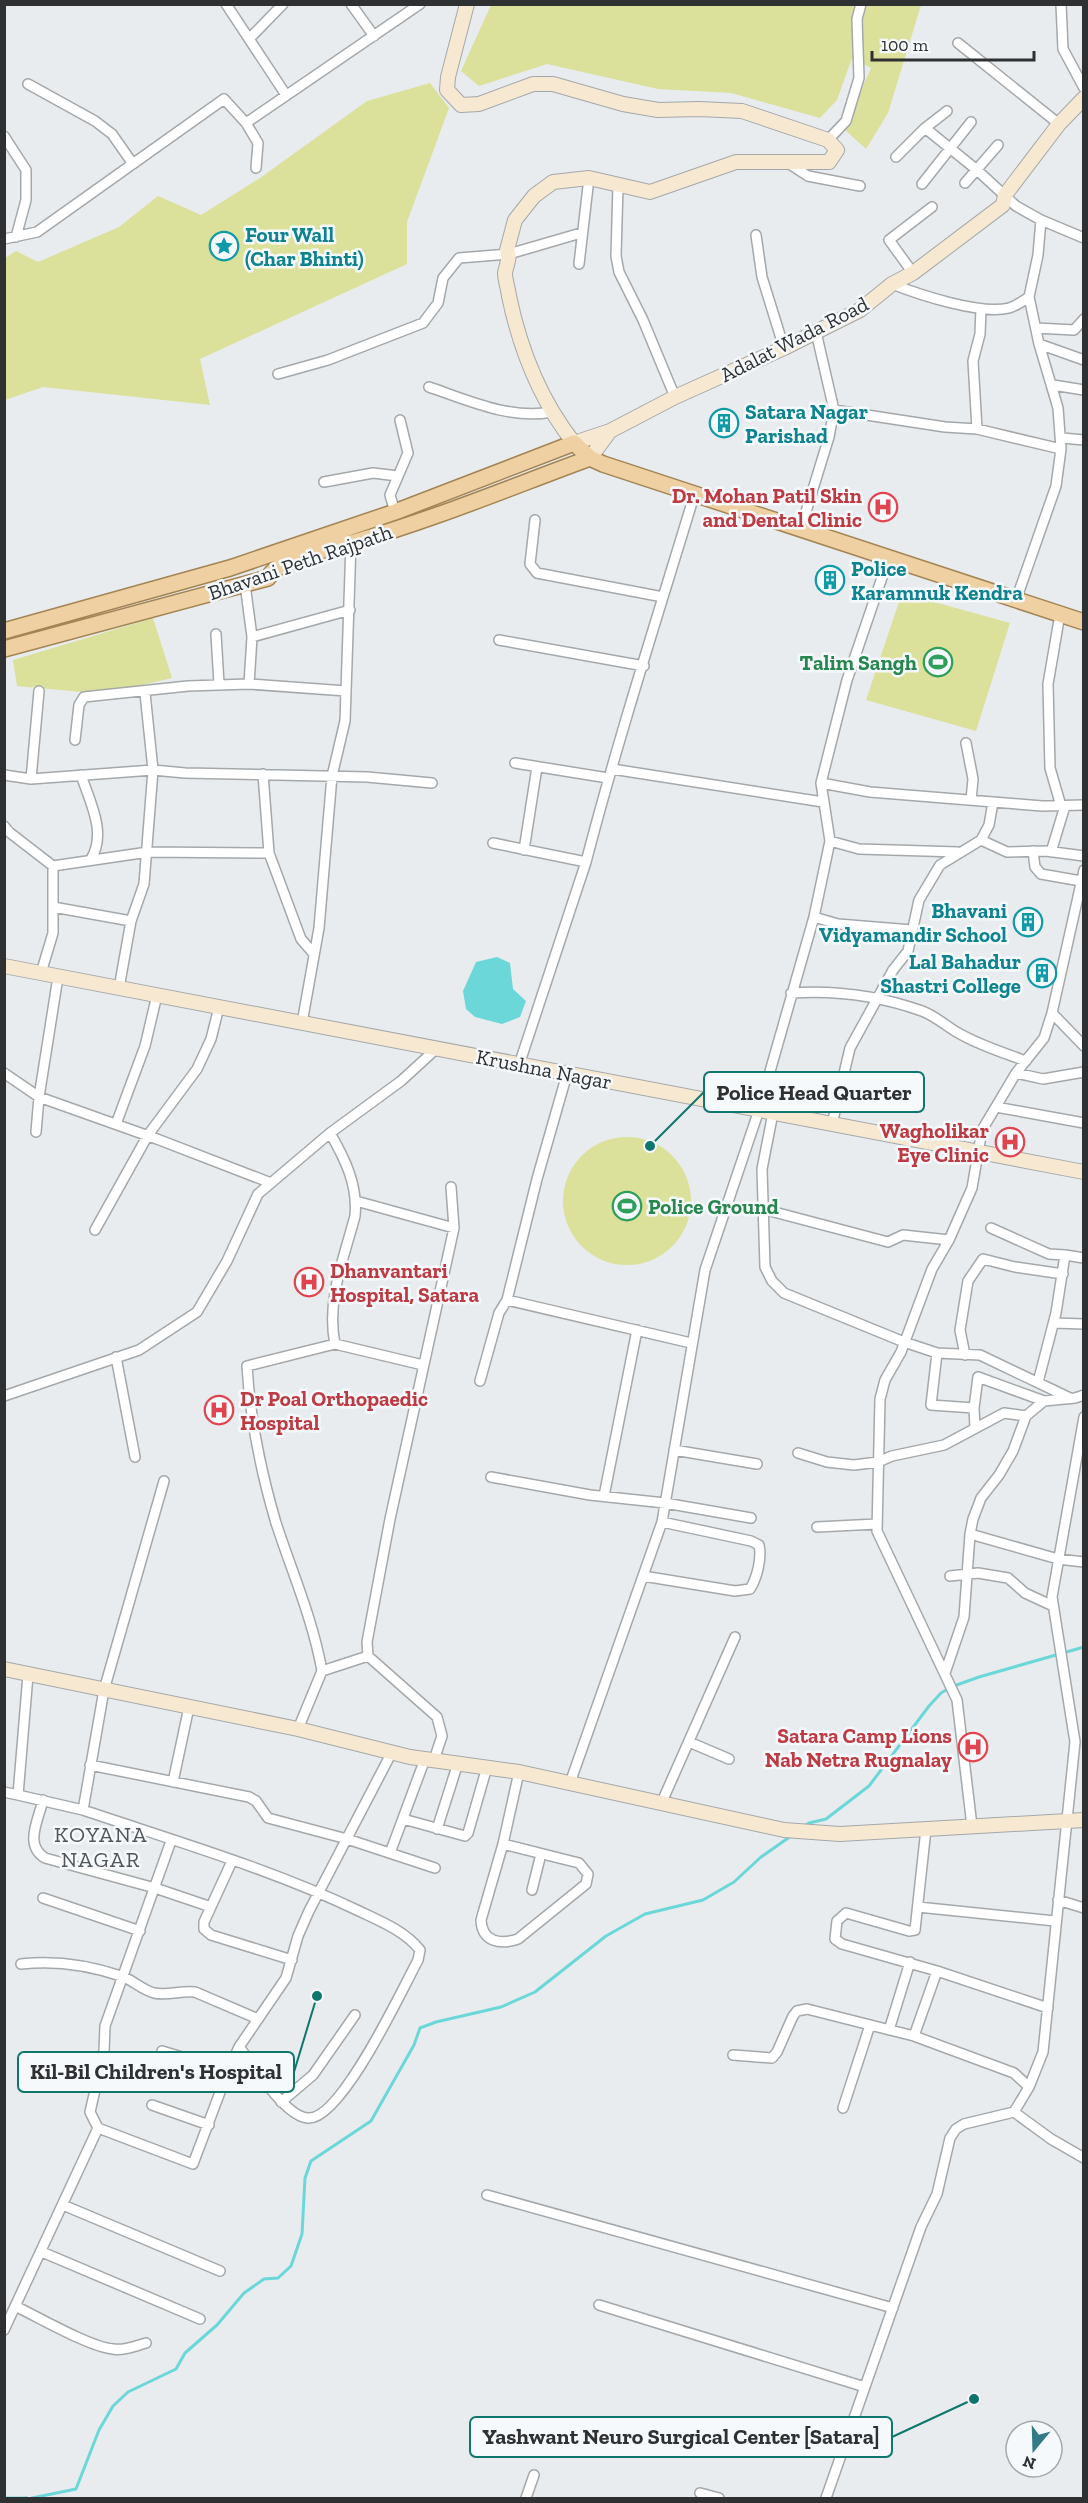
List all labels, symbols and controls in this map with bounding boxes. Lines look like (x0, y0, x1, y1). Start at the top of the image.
scale bar (872, 24, 1034, 62)
text: 100 m (881, 34, 929, 56)
place label: Four Wall (Char Bhinti) (245, 222, 364, 271)
place icon: Four Wall (Char Bhinti) (208, 230, 240, 262)
street label: Adalat Wada Road (716, 291, 873, 387)
place label: Satara Nagar Parishad (745, 399, 868, 448)
building icon: Satara Nagar Parishad (708, 407, 740, 439)
place label: Dr. Mohan Patil Skin and Dental Clinic (672, 483, 863, 532)
hospital icon: Dr. Mohan Patil Skin and Dental Clinic (867, 491, 899, 523)
street label: Bhavani Peth Rajpath (205, 519, 396, 606)
place label: Police Karamnuk Kendra (851, 556, 1023, 605)
building icon: Police Karamnuk Kendra (814, 564, 846, 596)
sports icon: Talim Sangh (922, 646, 954, 678)
place label: Talim Sangh (799, 650, 917, 675)
place label: Bhavani Vidyamandir School (819, 898, 1007, 947)
building icon: Bhavani Vidyamandir School (1012, 906, 1044, 938)
place label: Lal Bahadur Shastri College (880, 949, 1021, 998)
building icon: Lal Bahadur Shastri College (1026, 957, 1058, 989)
street label: Krushna Nagar (474, 1044, 614, 1094)
callout: Police Head Quarter (704, 1072, 924, 1112)
text: Police Head Quarter (716, 1079, 912, 1106)
place label: Wagholikar Eye Clinic (880, 1118, 989, 1167)
hospital icon: Wagholikar Eye Clinic (994, 1126, 1026, 1158)
sports icon: Police Ground (611, 1190, 643, 1222)
place label: Police Ground (648, 1194, 779, 1219)
place label: Dhanvantari Hospital, Satara (330, 1258, 480, 1307)
hospital icon: Dhanvantari Hospital, Satara (293, 1266, 325, 1298)
place label: Dr Poal Orthopaedic Hospital (240, 1386, 428, 1435)
hospital icon: Dr Poal Orthopaedic Hospital (203, 1394, 235, 1426)
place label: Satara Camp Lions Nab Netra Rugnalay (765, 1723, 952, 1772)
hospital icon: Satara Camp Lions Nab Netra Rugnalay (957, 1731, 989, 1763)
district label: KOYANA NAGAR (54, 1821, 148, 1873)
callout: Kil-Bil Children's Hospital (18, 2052, 294, 2092)
text: Kil-Bil Children's Hospital (30, 2058, 282, 2085)
callout: Yashwant Neuro Surgical Center [Satara] (470, 2417, 892, 2457)
north arrow (1004, 2419, 1064, 2479)
text: Yashwant Neuro Surgical Center [Satara] (482, 2423, 880, 2450)
text: N (1020, 2452, 1038, 2474)

